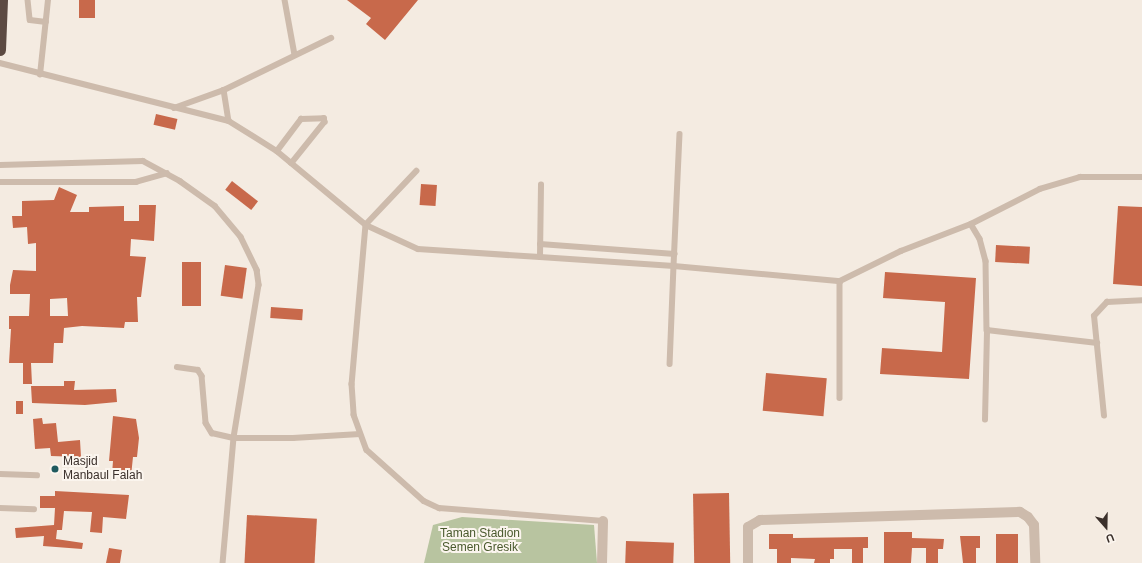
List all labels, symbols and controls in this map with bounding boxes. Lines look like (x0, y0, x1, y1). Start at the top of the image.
place label: Masjid Manbaul Falah (63, 455, 142, 483)
marker: Masjid Manbaul Falah (50, 464, 60, 474)
north arrow (1086, 507, 1126, 547)
park label: Taman Stadion Semen Gresik (440, 527, 520, 555)
text: U (1104, 531, 1116, 545)

